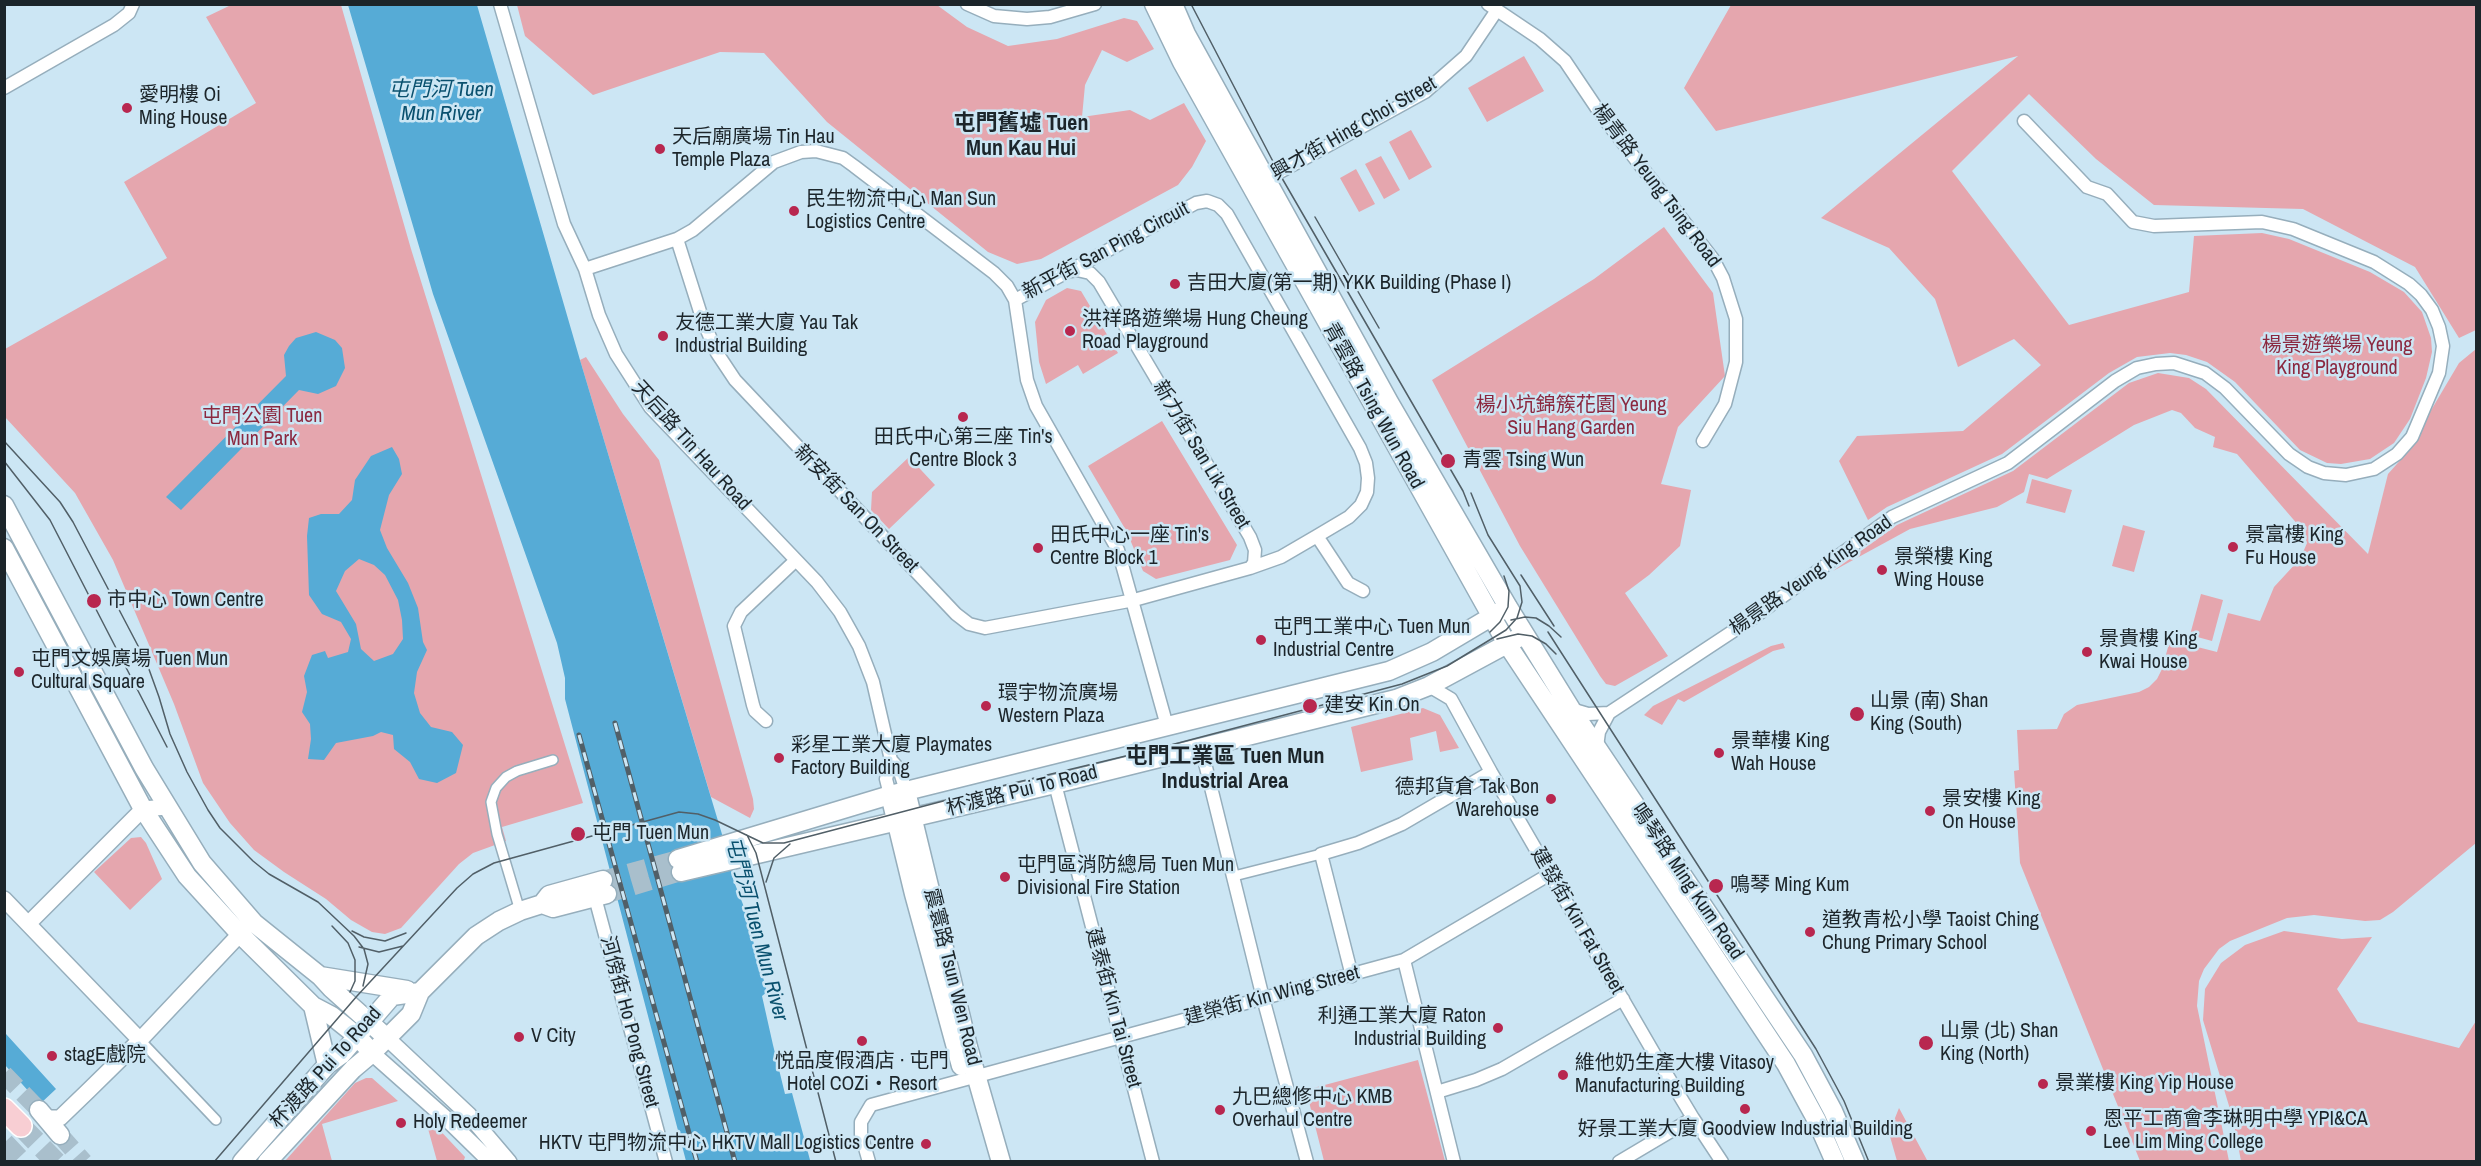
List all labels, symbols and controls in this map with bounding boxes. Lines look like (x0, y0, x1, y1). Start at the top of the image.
street label: 興才街 Hing Choi Street (1267, 72, 1441, 186)
water label: 屯門河 Tuen Mun River (388, 77, 494, 127)
place label: 愛明樓 Oi Ming House (139, 84, 227, 131)
street label: 楊青路 Yeung Tsing Road (1587, 99, 1725, 273)
marker: 愛明樓 Oi Ming House (120, 101, 134, 115)
district label: 屯門舊墟 Tuen Mun Kau Hui (954, 111, 1088, 162)
place label: 天后廟廣場 Tin Hau Temple Plaza (672, 126, 835, 173)
marker: 天后廟廣場 Tin Hau Temple Plaza (653, 142, 667, 156)
place label: 民生物流中心 Man Sun Logistics Centre (806, 188, 996, 235)
street label: 新平街 San Ping Circuit (1019, 197, 1193, 305)
marker: 民生物流中心 Man Sun Logistics Centre (787, 204, 801, 218)
place label: 吉田大廈(第一期) YKK Building (Phase I) (1187, 272, 1511, 296)
marker: 吉田大廈(第一期) YKK Building (Phase I) (1168, 277, 1182, 291)
place label: 洪祥路遊樂場 Hung Cheung Road Playground (1082, 308, 1308, 355)
place label: 友德工業大廈 Yau Tak Industrial Building (675, 312, 858, 359)
street label: 青雲路 Tsing Wun Road (1317, 319, 1429, 493)
marker: 洪祥路遊樂場 Hung Cheung Road Playground (1063, 324, 1077, 338)
marker: 友德工業大廈 Yau Tak Industrial Building (656, 329, 670, 343)
park label: 楊景遊樂場 Yeung King Playground (2262, 334, 2412, 381)
street label: 天后路 Tin Hau Road (626, 376, 756, 516)
street label: 新力街 San Lik Street (1147, 377, 1255, 533)
park label: 楊小坑錦簇花園 Yeung Siu Hang Garden (1476, 394, 1666, 441)
park label: 屯門公園 Tuen Mun Park (202, 405, 322, 452)
marker: 田氏中心第三座 Tin's Centre Block 3 (956, 410, 970, 424)
place label: 田氏中心第三座 Tin's Centre Block 3 (873, 426, 1053, 473)
street label: 新安街 San On Street (789, 440, 923, 578)
place label: 青雲 Tsing Wun (1462, 449, 1584, 473)
marker: 青雲 Tsing Wun (1439, 452, 1457, 470)
street label: 楊景路 Yeung King Road (1725, 511, 1897, 641)
place label: 田氏中心一座 Tin's Centre Block 1 (1050, 524, 1209, 571)
place label: 景富樓 King Fu House (2245, 524, 2343, 571)
marker: 景富樓 King Fu House (2226, 540, 2240, 554)
marker: 田氏中心一座 Tin's Centre Block 1 (1031, 541, 1045, 555)
place label: 景榮樓 King Wing House (1894, 546, 1992, 593)
marker: 景榮樓 King Wing House (1875, 563, 1889, 577)
place label: 市中心 Town Centre (107, 589, 264, 613)
marker: 市中心 Town Centre (85, 592, 103, 610)
place label: 屯門工業中心 Tuen Mun Industrial Centre (1273, 616, 1470, 663)
place label: 景貴樓 King Kwai House (2099, 628, 2197, 675)
marker: 屯門工業中心 Tuen Mun Industrial Centre (1254, 633, 1268, 647)
marker: 景貴樓 King Kwai House (2080, 645, 2094, 659)
place label: 屯門文娛廣場 Tuen Mun Cultural Square (31, 648, 228, 695)
marker: 屯門文娛廣場 Tuen Mun Cultural Square (12, 665, 26, 679)
place label: 環宇物流廣場 Western Plaza (998, 682, 1118, 729)
place label: 山景 (南) Shan King (South) (1870, 690, 1988, 737)
place label: 建安 Kin On (1324, 694, 1420, 718)
marker: 建安 Kin On (1301, 697, 1319, 715)
marker: 環宇物流廣場 Western Plaza (979, 699, 993, 713)
marker: 山景 (南) Shan King (South) (1848, 705, 1866, 723)
place label: 景華樓 King Wah House (1731, 730, 1829, 777)
place label: 彩星工業大廈 Playmates Factory Building (791, 734, 992, 781)
district label: 屯門工業區 Tuen Mun Industrial Area (1126, 744, 1324, 796)
marker: 景華樓 King Wah House (1712, 746, 1726, 760)
marker: 彩星工業大廈 Playmates Factory Building (772, 751, 786, 765)
street label: 杯渡路 Pui To Road (944, 761, 1100, 821)
place label: 德邦貨倉 Tak Bon Warehouse (1395, 776, 1539, 823)
place label: 景安樓 King On House (1942, 788, 2040, 835)
marker: 德邦貨倉 Tak Bon Warehouse (1544, 792, 1558, 806)
street label: 鳴琴路 Ming Kum Road (1626, 799, 1748, 965)
marker: 景安樓 King On House (1923, 804, 1937, 818)
place label: 屯門 Tuen Mun (592, 822, 709, 846)
marker: 屯門 Tuen Mun (569, 825, 587, 843)
water label: 屯門河 Tuen Mun River (719, 834, 793, 1024)
street label: 建發街 Kin Fat Street (1525, 844, 1629, 998)
place label: 屯門區消防總局 Tuen Mun Divisional Fire Station (1017, 854, 1234, 901)
marker: 屯門區消防總局 Tuen Mun Divisional Fire Station (998, 870, 1012, 884)
place label: 鳴琴 Ming Kum (1730, 874, 1849, 898)
marker: 鳴琴 Ming Kum (1707, 877, 1725, 895)
street label: 震寰路 Tsun Wen Road (918, 886, 986, 1068)
place label: 道教青松小學 Taoist Ching Chung Primary School (1822, 909, 2039, 956)
marker: 道教青松小學 Taoist Ching Chung Primary School (1803, 925, 1817, 939)
street label: 建泰街 Kin Tai Street (1080, 926, 1146, 1090)
street label: 河傍街 Ho Pong Street (595, 934, 663, 1110)
street label: 建榮街 Kin Wing Street (1182, 961, 1362, 1031)
street label: 杯渡路 Pui To Road (265, 1002, 387, 1134)
place label: 利通工業大廈 Raton Industrial Building (1318, 1005, 1486, 1052)
place label: 山景 (北) Shan King (North) (1940, 1020, 2058, 1067)
marker: 利通工業大廈 Raton Industrial Building (1491, 1021, 1505, 1035)
place label: V City (531, 1025, 576, 1049)
marker: V City (512, 1030, 526, 1044)
marker: 悦品度假酒店 ∙ 屯門 Hotel COZi‧Resort (855, 1034, 869, 1048)
marker: 山景 (北) Shan King (North) (1917, 1034, 1935, 1052)
place label: stagE戲院 (64, 1044, 146, 1068)
marker: stagE戲院 (45, 1049, 59, 1063)
place label: 悦品度假酒店 ∙ 屯門 Hotel COZi‧Resort (775, 1050, 949, 1097)
place label: 維他奶生產大樓 Vitasoy Manufacturing Building (1575, 1052, 1774, 1099)
marker: 維他奶生產大樓 Vitasoy Manufacturing Building (1556, 1068, 1570, 1082)
place label: 景業樓 King Yip House (2055, 1072, 2234, 1096)
marker: 景業樓 King Yip House (2036, 1077, 2050, 1091)
place label: 九巴總修中心 KMB Overhaul Centre (1232, 1086, 1392, 1133)
marker: 好景工業大廈 Goodview Industrial Building (1738, 1102, 1752, 1116)
marker: 九巴總修中心 KMB Overhaul Centre (1213, 1103, 1227, 1117)
place label: 恩平工商會李琳明中學 YPI&CA Lee Lim Ming College (2103, 1108, 2368, 1155)
place label: Holy Redeemer (413, 1111, 527, 1135)
marker: Holy Redeemer (394, 1116, 408, 1130)
place label: 好景工業大廈 Goodview Industrial Building (1577, 1118, 1913, 1142)
marker: 恩平工商會李琳明中學 YPI&CA Lee Lim Ming College (2084, 1124, 2098, 1138)
place label: HKTV 屯門物流中心 HKTV Mall Logistics Centre (539, 1132, 914, 1156)
marker: HKTV 屯門物流中心 HKTV Mall Logistics Centre (919, 1137, 933, 1151)

